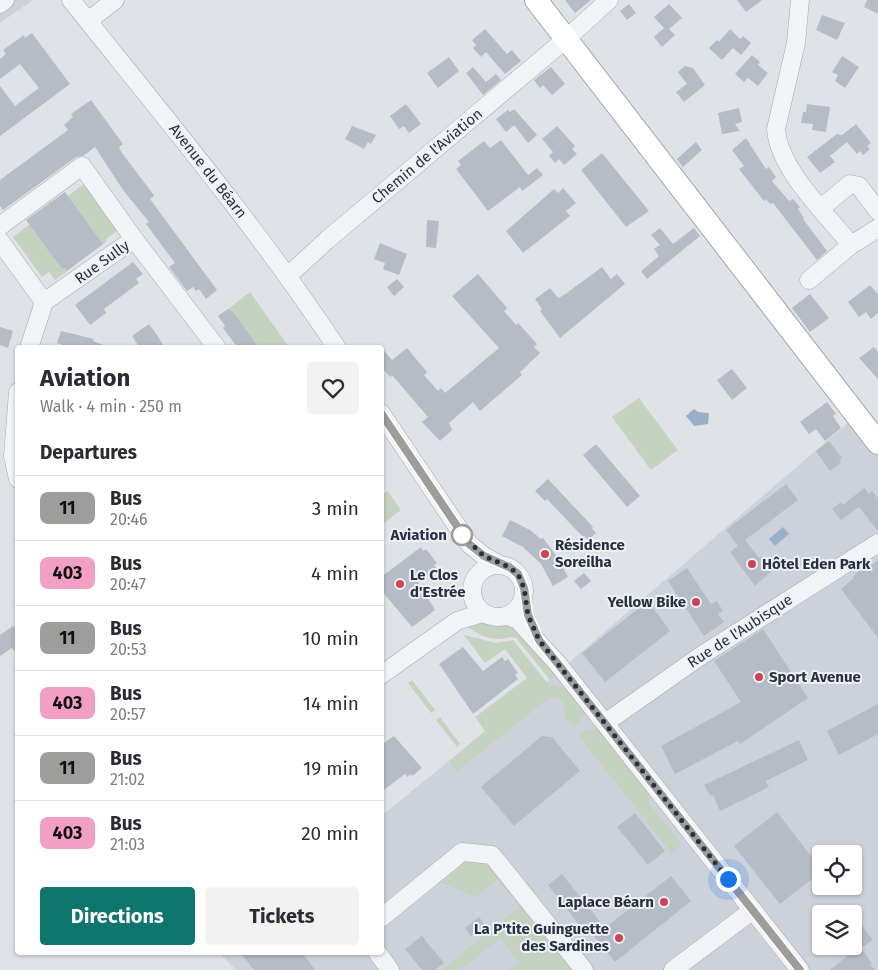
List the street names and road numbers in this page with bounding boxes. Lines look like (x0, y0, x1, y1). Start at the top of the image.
street label: Chemin de l'Aviation (368, 105, 486, 207)
street label: Avenue du Béarn (165, 120, 251, 222)
street label: Rue Sully (71, 236, 133, 288)
street label: Rue de l'Aubisque (684, 590, 796, 672)

